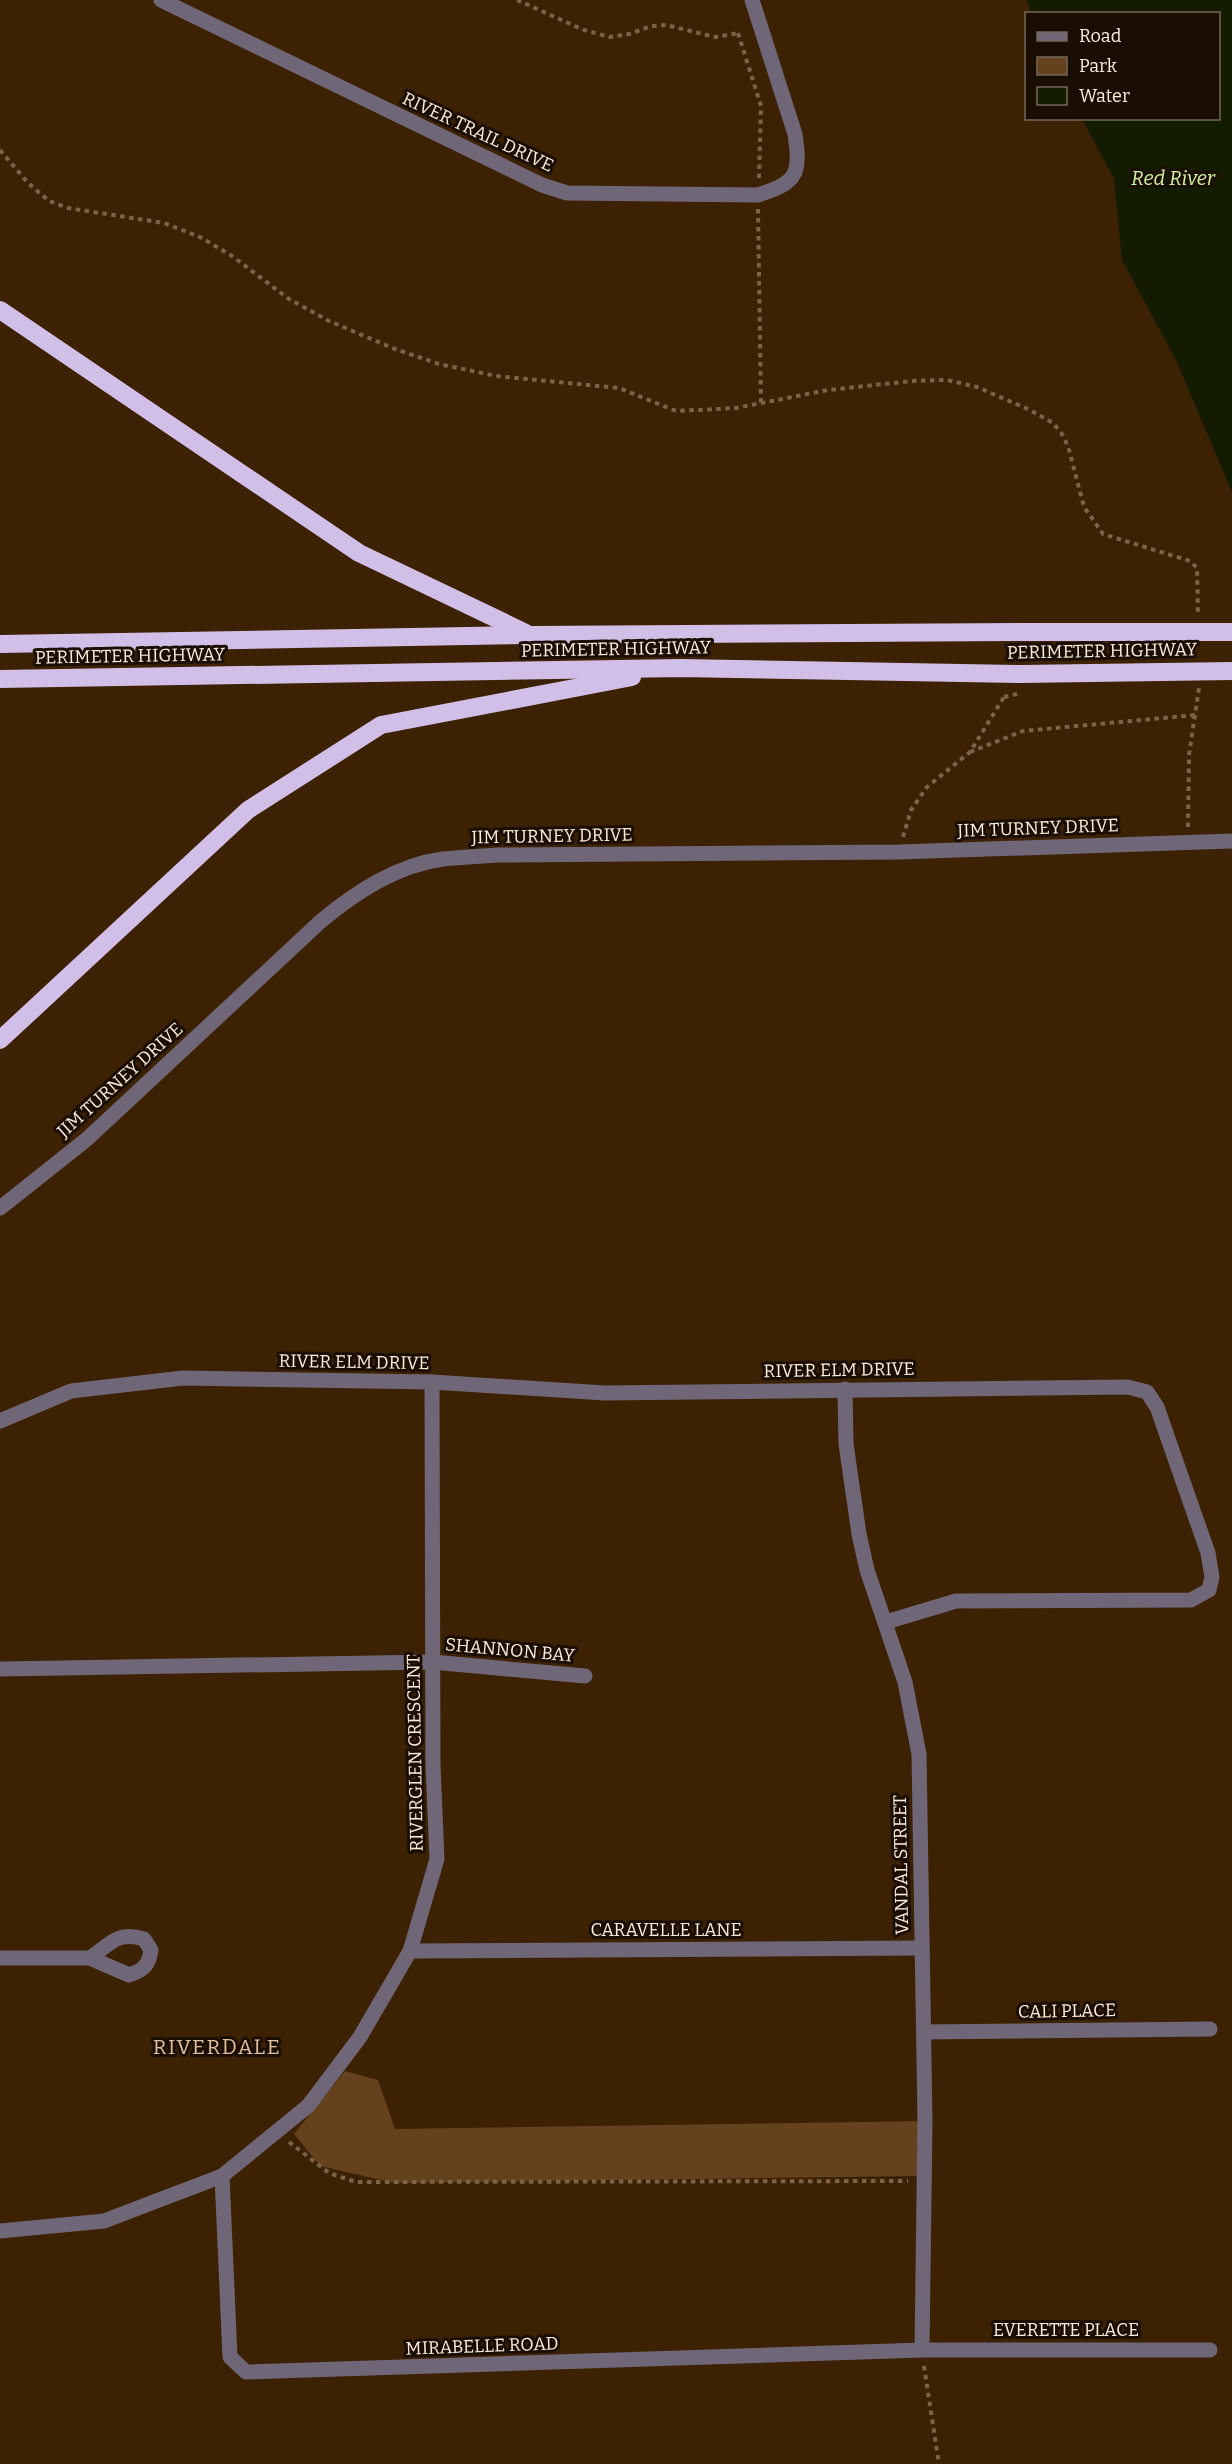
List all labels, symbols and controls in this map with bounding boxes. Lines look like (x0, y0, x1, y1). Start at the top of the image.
legend (1025, 12, 1220, 120)
text: Road (1079, 25, 1122, 47)
text: Park (1079, 55, 1118, 77)
text: Water (1079, 85, 1130, 107)
street label: RIVER TRAIL DRIVE (399, 87, 557, 177)
water label: Red River (1131, 166, 1216, 190)
street label: PERIMETER HIGHWAY (521, 636, 712, 662)
street label: PERIMETER HIGHWAY (1007, 638, 1198, 664)
street label: PERIMETER HIGHWAY (35, 643, 226, 669)
street label: JIM TURNEY DRIVE (956, 814, 1119, 842)
street label: JIM TURNEY DRIVE (470, 824, 633, 848)
street label: JIM TURNEY DRIVE (52, 1018, 187, 1143)
street label: RIVER ELM DRIVE (278, 1350, 430, 1374)
street label: RIVER ELM DRIVE (763, 1358, 915, 1382)
street label: SHANNON BAY (444, 1633, 576, 1667)
street label: RIVERGLEN CRESCENT (402, 1654, 428, 1852)
street label: VANDAL STREET (889, 1794, 913, 1935)
street label: CARAVELLE LANE (590, 1919, 742, 1941)
street label: CALI PLACE (1018, 1999, 1116, 2023)
district label: RIVERDALE (153, 2034, 281, 2060)
street label: EVERETTE PLACE (993, 2319, 1139, 2341)
street label: MIRABELLE ROAD (405, 2332, 559, 2360)

